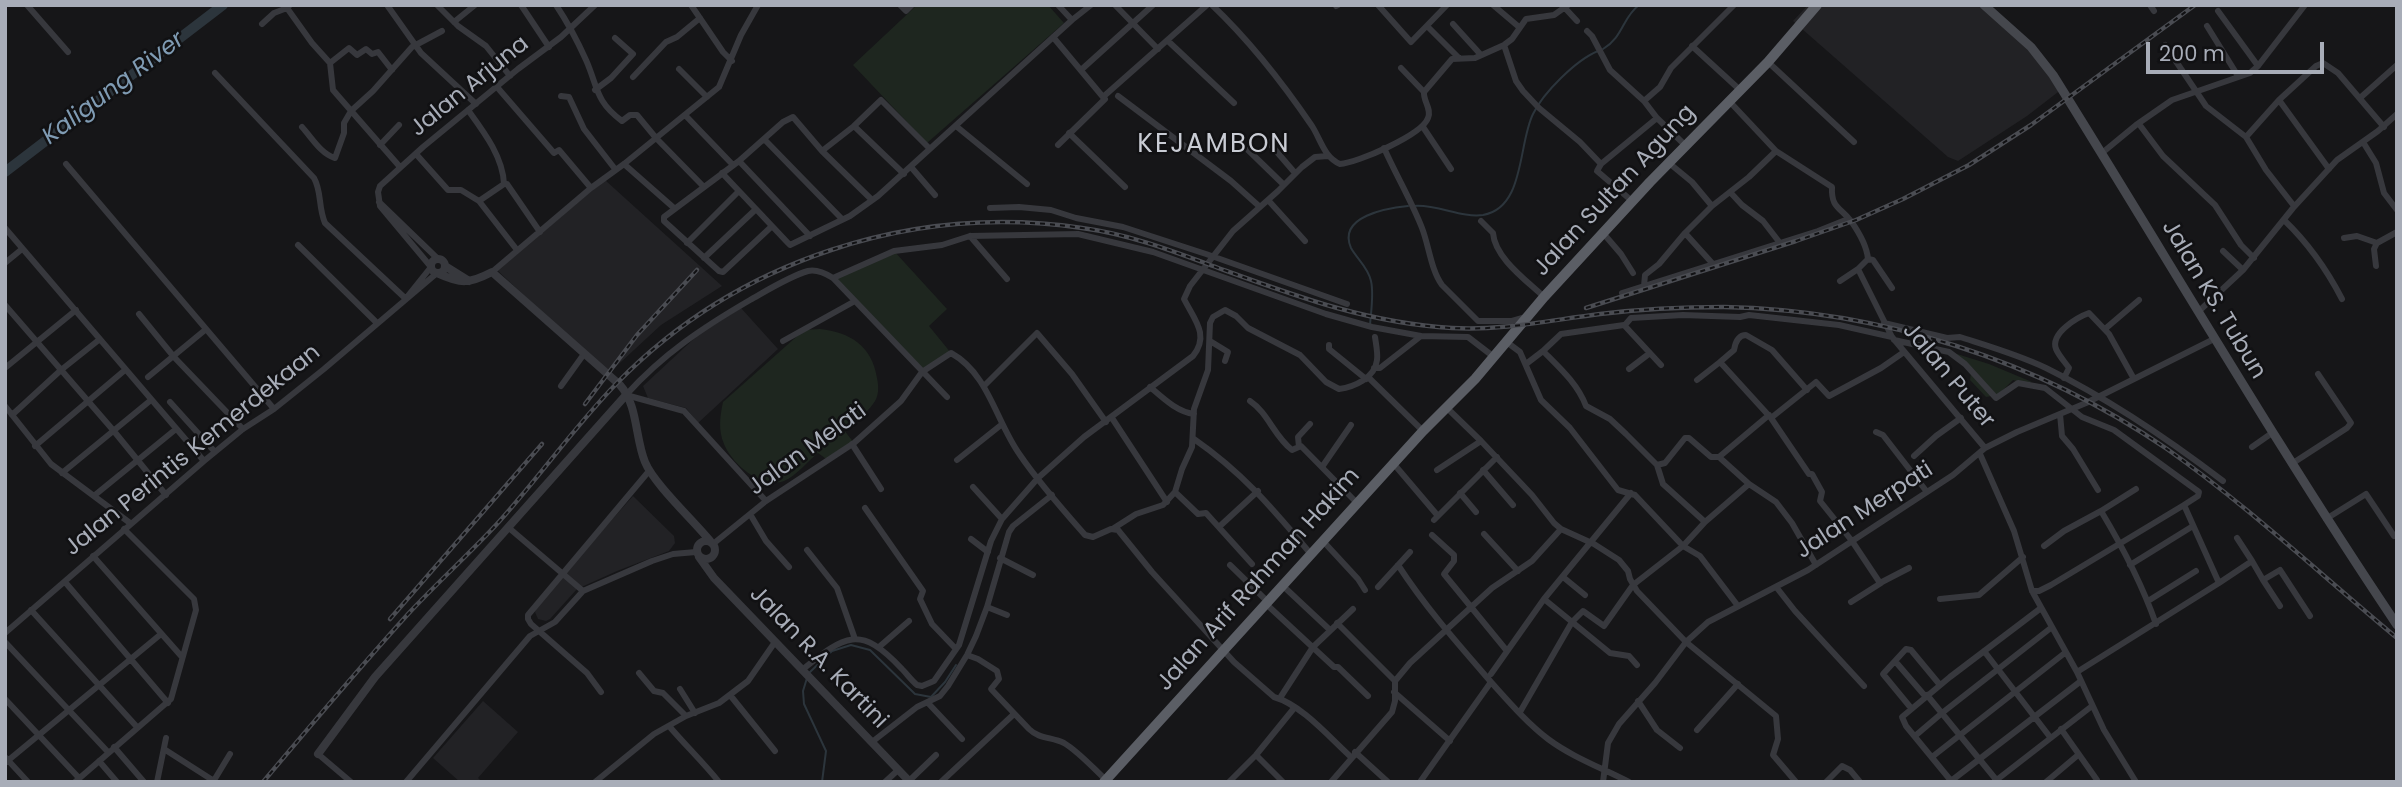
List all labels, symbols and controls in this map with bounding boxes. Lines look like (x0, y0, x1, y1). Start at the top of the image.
water label: Kaligung River (37, 26, 191, 152)
scale bar (2150, 28, 2328, 72)
street label: Jalan Arjuna (405, 31, 535, 143)
text: 200 m (2159, 39, 2225, 68)
street label: Jalan Sultan Agung (1528, 99, 1702, 283)
district label: KEJAMBON (1138, 129, 1290, 161)
street label: Jalan KS. Tubun (2155, 216, 2271, 384)
street label: Jalan Puter (1896, 318, 2000, 434)
street label: Jalan Perintis Kemerdekaan (60, 339, 326, 563)
street label: Jalan Melati (744, 398, 872, 502)
street label: Jalan Merpati (1791, 457, 1939, 565)
street label: Jalan Arif Rahman Hakim (1152, 463, 1366, 697)
street label: Jalan R.A. Kartini (743, 581, 893, 735)

